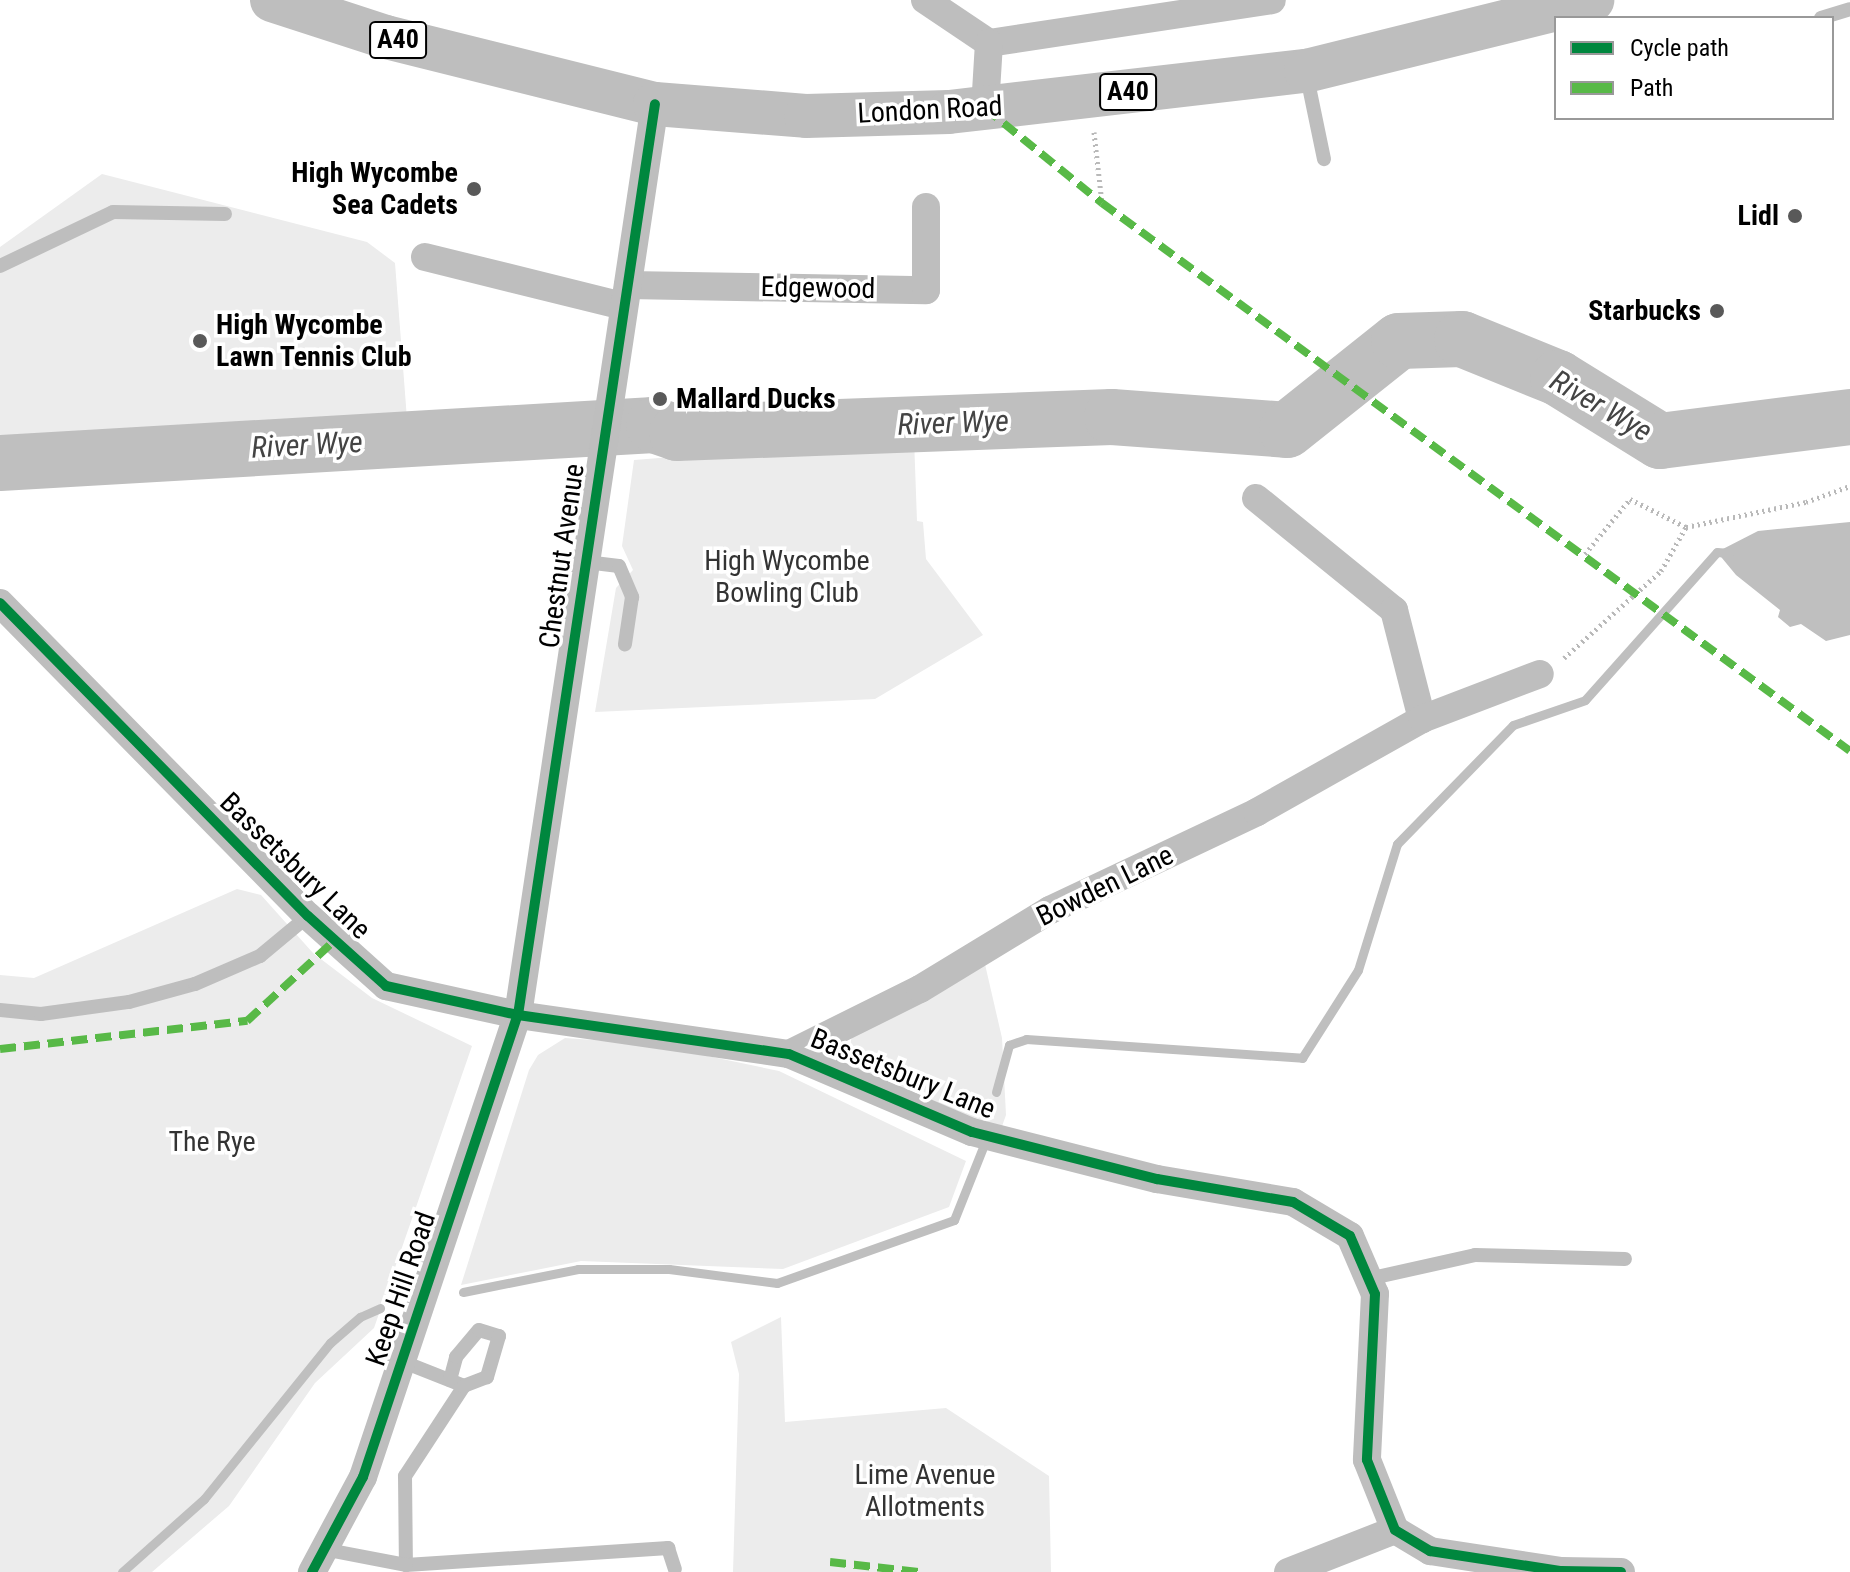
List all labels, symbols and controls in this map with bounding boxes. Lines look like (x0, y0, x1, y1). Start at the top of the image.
legend (1554, 16, 1834, 120)
road number: A40 (368, 18, 428, 62)
text: Cycle path (1630, 34, 1729, 62)
road number: A40 (1098, 70, 1158, 114)
text: Path (1630, 74, 1673, 102)
street label: London Road (857, 89, 1003, 131)
place label: High Wycombe Sea Cadets (291, 156, 458, 222)
marker: High Wycombe Sea Cadets (465, 180, 483, 198)
place label: Lidl (1738, 199, 1779, 233)
marker: Lidl (1786, 207, 1804, 225)
street label: Edgewood (760, 270, 876, 306)
place label: Starbucks (1588, 294, 1701, 328)
marker: Starbucks (1708, 302, 1726, 320)
place label: High Wycombe Lawn Tennis Club (216, 308, 412, 374)
marker: High Wycombe Lawn Tennis Club (191, 332, 209, 350)
water label: River Wye (1544, 363, 1658, 449)
place label: Mallard Ducks (676, 382, 836, 416)
marker: Mallard Ducks (651, 390, 669, 408)
water label: River Wye (897, 403, 1009, 443)
water label: River Wye (250, 424, 364, 466)
street label: Chestnut Avenue (532, 462, 592, 650)
park label: High Wycombe Bowling Club (704, 544, 870, 610)
street label: Bassetsbury Lane (213, 786, 377, 946)
street label: Bowden Lane (1031, 838, 1179, 934)
street label: Bassetsbury Lane (806, 1022, 1000, 1126)
park label: The Rye (168, 1125, 256, 1159)
street label: Keep Hill Road (359, 1208, 443, 1370)
park label: Lime Avenue Allotments (855, 1458, 995, 1524)

